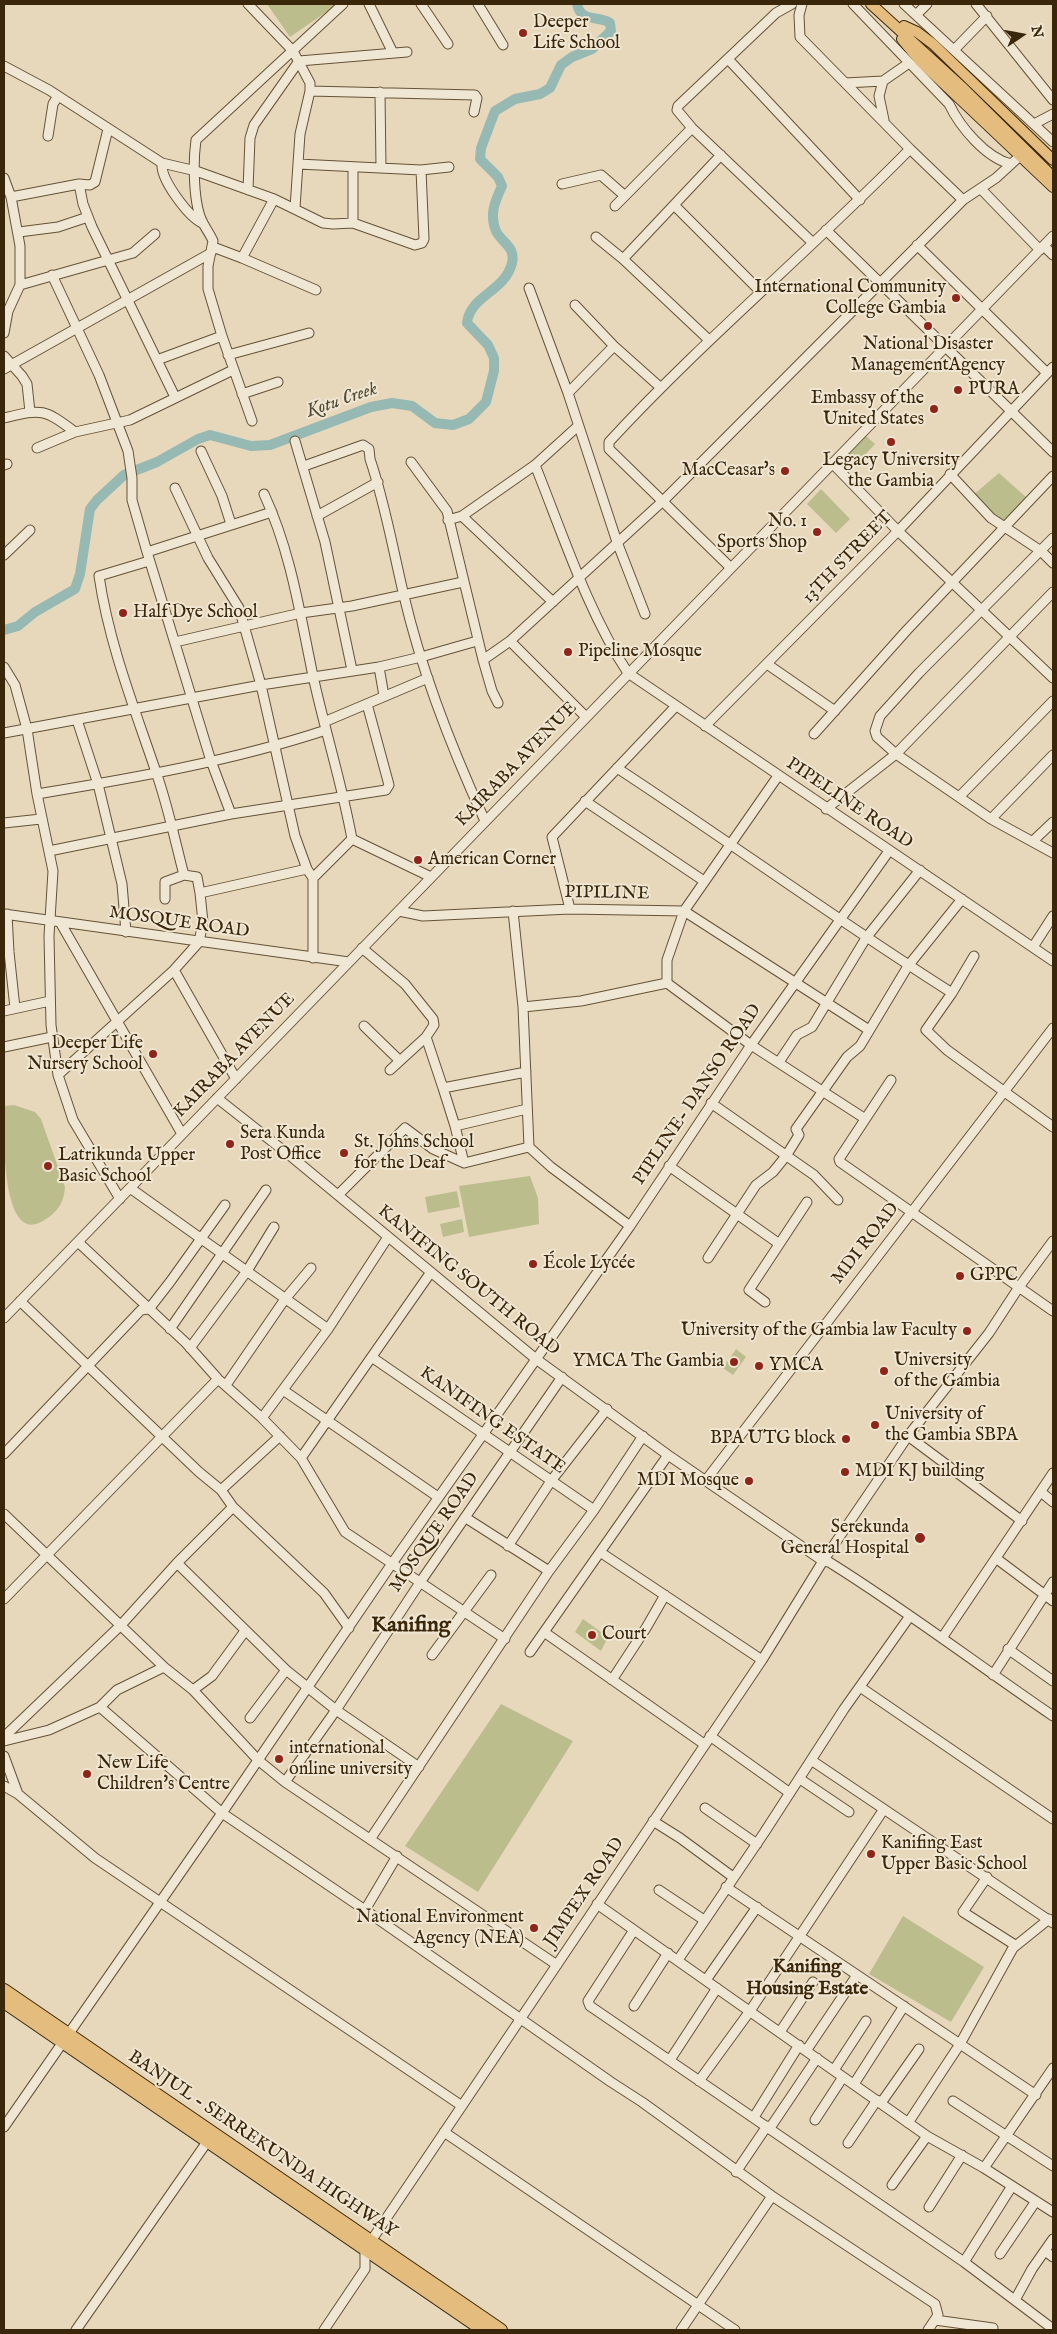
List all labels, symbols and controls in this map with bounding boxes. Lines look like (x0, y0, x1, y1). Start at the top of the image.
north arrow (997, 10, 1047, 60)
place label: Deeper Life School (533, 12, 620, 54)
text: N (1027, 24, 1047, 40)
marker: Deeper Life School (517, 27, 529, 39)
place label: International Community College Gambia (755, 277, 946, 320)
marker: International Community College Gambia (950, 292, 962, 304)
marker: National Disaster ManagementAgency (922, 320, 934, 332)
place label: National Disaster ManagementAgency (851, 334, 1005, 376)
water label: Kotu Creek (303, 378, 381, 424)
place label: PURA (968, 379, 1019, 401)
marker: PURA (952, 384, 964, 396)
place label: Embassy of the United States (811, 388, 924, 430)
marker: Embassy of the United States (928, 403, 940, 415)
marker: Legacy University the Gambia (885, 436, 897, 448)
place label: Legacy University the Gambia (822, 450, 960, 492)
place label: MacCeasar's (682, 460, 775, 482)
marker: MacCeasar's (779, 465, 791, 477)
street label: 13TH STREET (799, 507, 897, 609)
place label: No. 1 Sports Shop (717, 511, 807, 554)
marker: No. 1 Sports Shop (811, 526, 823, 538)
place label: Half Dye School (133, 602, 258, 624)
marker: Half Dye School (117, 607, 129, 619)
place label: Pipeline Mosque (578, 641, 702, 663)
marker: Pipeline Mosque (562, 646, 574, 658)
street label: KAIRABA AVENUE (452, 698, 582, 832)
street label: PIPELINE ROAD (782, 754, 916, 854)
place label: American Corner (428, 849, 556, 871)
marker: American Corner (412, 854, 424, 866)
street label: PIPILINE (564, 882, 650, 906)
street label: MOSQUE ROAD (107, 902, 251, 944)
street label: KAIRABA AVENUE (170, 989, 300, 1123)
street label: PIPLINE- DANSO ROAD (629, 1000, 767, 1190)
place label: Deeper Life Nursery School (27, 1033, 143, 1076)
marker: Deeper Life Nursery School (147, 1048, 159, 1060)
place label: Sera Kunda Post Office (240, 1123, 325, 1166)
place label: St. Johns School for the Deaf (354, 1132, 474, 1174)
marker: Sera Kunda Post Office (224, 1138, 236, 1150)
place label: Latrikunda Upper Basic School (58, 1145, 195, 1188)
marker: St. Johns School for the Deaf (338, 1147, 350, 1159)
marker: Latrikunda Upper Basic School (42, 1160, 54, 1172)
street label: MDI ROAD (828, 1199, 904, 1289)
street label: KANIFING SOUTH ROAD (373, 1201, 563, 1361)
place label: École Lycée (543, 1253, 635, 1275)
marker: École Lycée (527, 1258, 539, 1270)
place label: GPPC (970, 1265, 1018, 1287)
marker: GPPC (954, 1270, 966, 1282)
place label: University of the Gambia law Faculty (681, 1320, 957, 1342)
marker: University of the Gambia law Faculty (961, 1325, 973, 1337)
place label: University of the Gambia (894, 1350, 1000, 1392)
place label: YMCA The Gambia (573, 1351, 724, 1373)
place label: YMCA (769, 1355, 823, 1377)
marker: YMCA The Gambia (728, 1356, 740, 1368)
marker: YMCA (753, 1360, 765, 1372)
street label: KANIFING ESTATE (415, 1363, 569, 1479)
marker: University of the Gambia (878, 1365, 890, 1377)
place label: University of the Gambia SBPA (885, 1404, 1018, 1446)
marker: University of the Gambia SBPA (869, 1419, 881, 1431)
place label: BPA UTG block (710, 1428, 836, 1450)
marker: BPA UTG block (840, 1433, 852, 1445)
place label: MDI KJ building (855, 1461, 984, 1483)
marker: MDI KJ building (839, 1466, 851, 1478)
street label: MOSQUE ROAD (386, 1469, 484, 1597)
place label: MDI Mosque (637, 1470, 739, 1492)
marker: MDI Mosque (743, 1475, 755, 1487)
place label: Serekunda General Hospital (781, 1517, 909, 1560)
marker: Serekunda General Hospital (913, 1531, 927, 1545)
district label: Kanifing (371, 1613, 451, 1639)
place label: Court (602, 1624, 647, 1646)
marker: Court (586, 1629, 598, 1641)
place label: international online university (289, 1738, 412, 1780)
place label: New Life Children's Centre (97, 1753, 230, 1796)
marker: international online university (273, 1753, 285, 1765)
marker: New Life Children's Centre (81, 1768, 93, 1780)
place label: Kanifing East Upper Basic School (881, 1833, 1027, 1876)
street label: JIMPEX ROAD (540, 1834, 630, 1952)
marker: Kanifing East Upper Basic School (865, 1848, 877, 1860)
place label: National Environment Agency (NEA) (356, 1907, 524, 1950)
marker: National Environment Agency (NEA) (528, 1922, 540, 1934)
district label: Kanifing Housing Estate (746, 1957, 868, 2001)
street label: BANJUL - SERREKUNDA HIGHWAY (124, 2047, 400, 2243)

